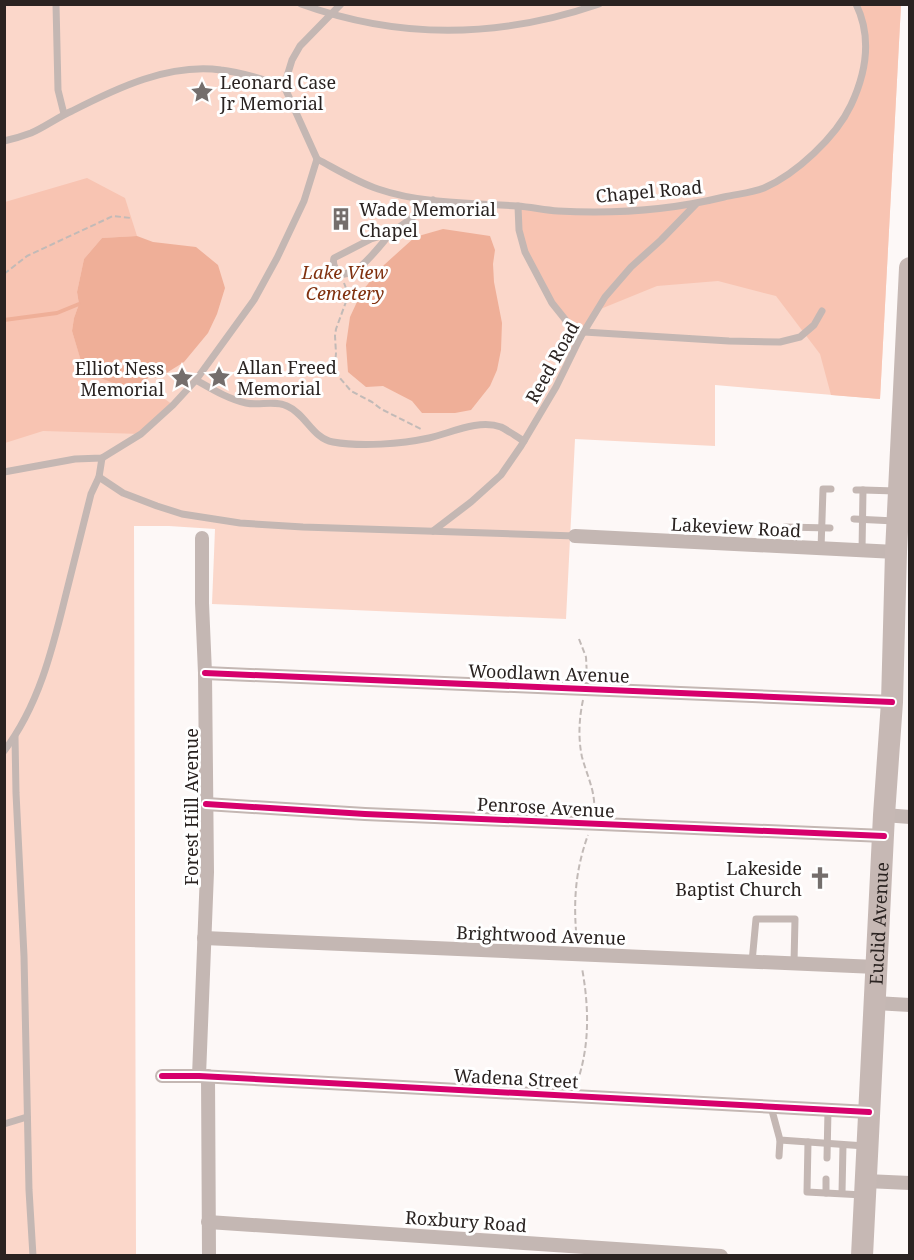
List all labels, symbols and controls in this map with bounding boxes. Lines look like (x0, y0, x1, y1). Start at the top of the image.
place label: Leonard Case Jr Memorial (219, 70, 336, 115)
place icon: Leonard Case Jr Memorial (189, 79, 215, 105)
street label: Chapel Road (595, 174, 703, 208)
place label: Wade Memorial Chapel (359, 197, 496, 242)
building icon: Wade Memorial Chapel (328, 206, 354, 232)
park label: Lake View Cemetery (301, 260, 388, 305)
street label: Reed Road (520, 317, 584, 407)
place label: Allan Freed Memorial (237, 355, 337, 400)
place label: Elliot Ness Memorial (75, 356, 164, 401)
place icon: Allan Freed Memorial (206, 364, 232, 390)
place icon: Elliot Ness Memorial (169, 365, 195, 391)
street label: Lakeview Road (670, 512, 802, 542)
street label: Woodlawn Avenue (468, 658, 630, 688)
street label: Forest Hill Avenue (179, 728, 203, 886)
street label: Penrose Avenue (477, 791, 615, 823)
place label: Lakeside Baptist Church (675, 856, 802, 901)
street label: Euclid Avenue (864, 861, 894, 985)
church icon: Lakeside Baptist Church (807, 865, 833, 891)
street label: Brightwood Avenue (456, 920, 626, 950)
street label: Wadena Street (453, 1063, 579, 1093)
street label: Roxbury Road (404, 1205, 528, 1237)

